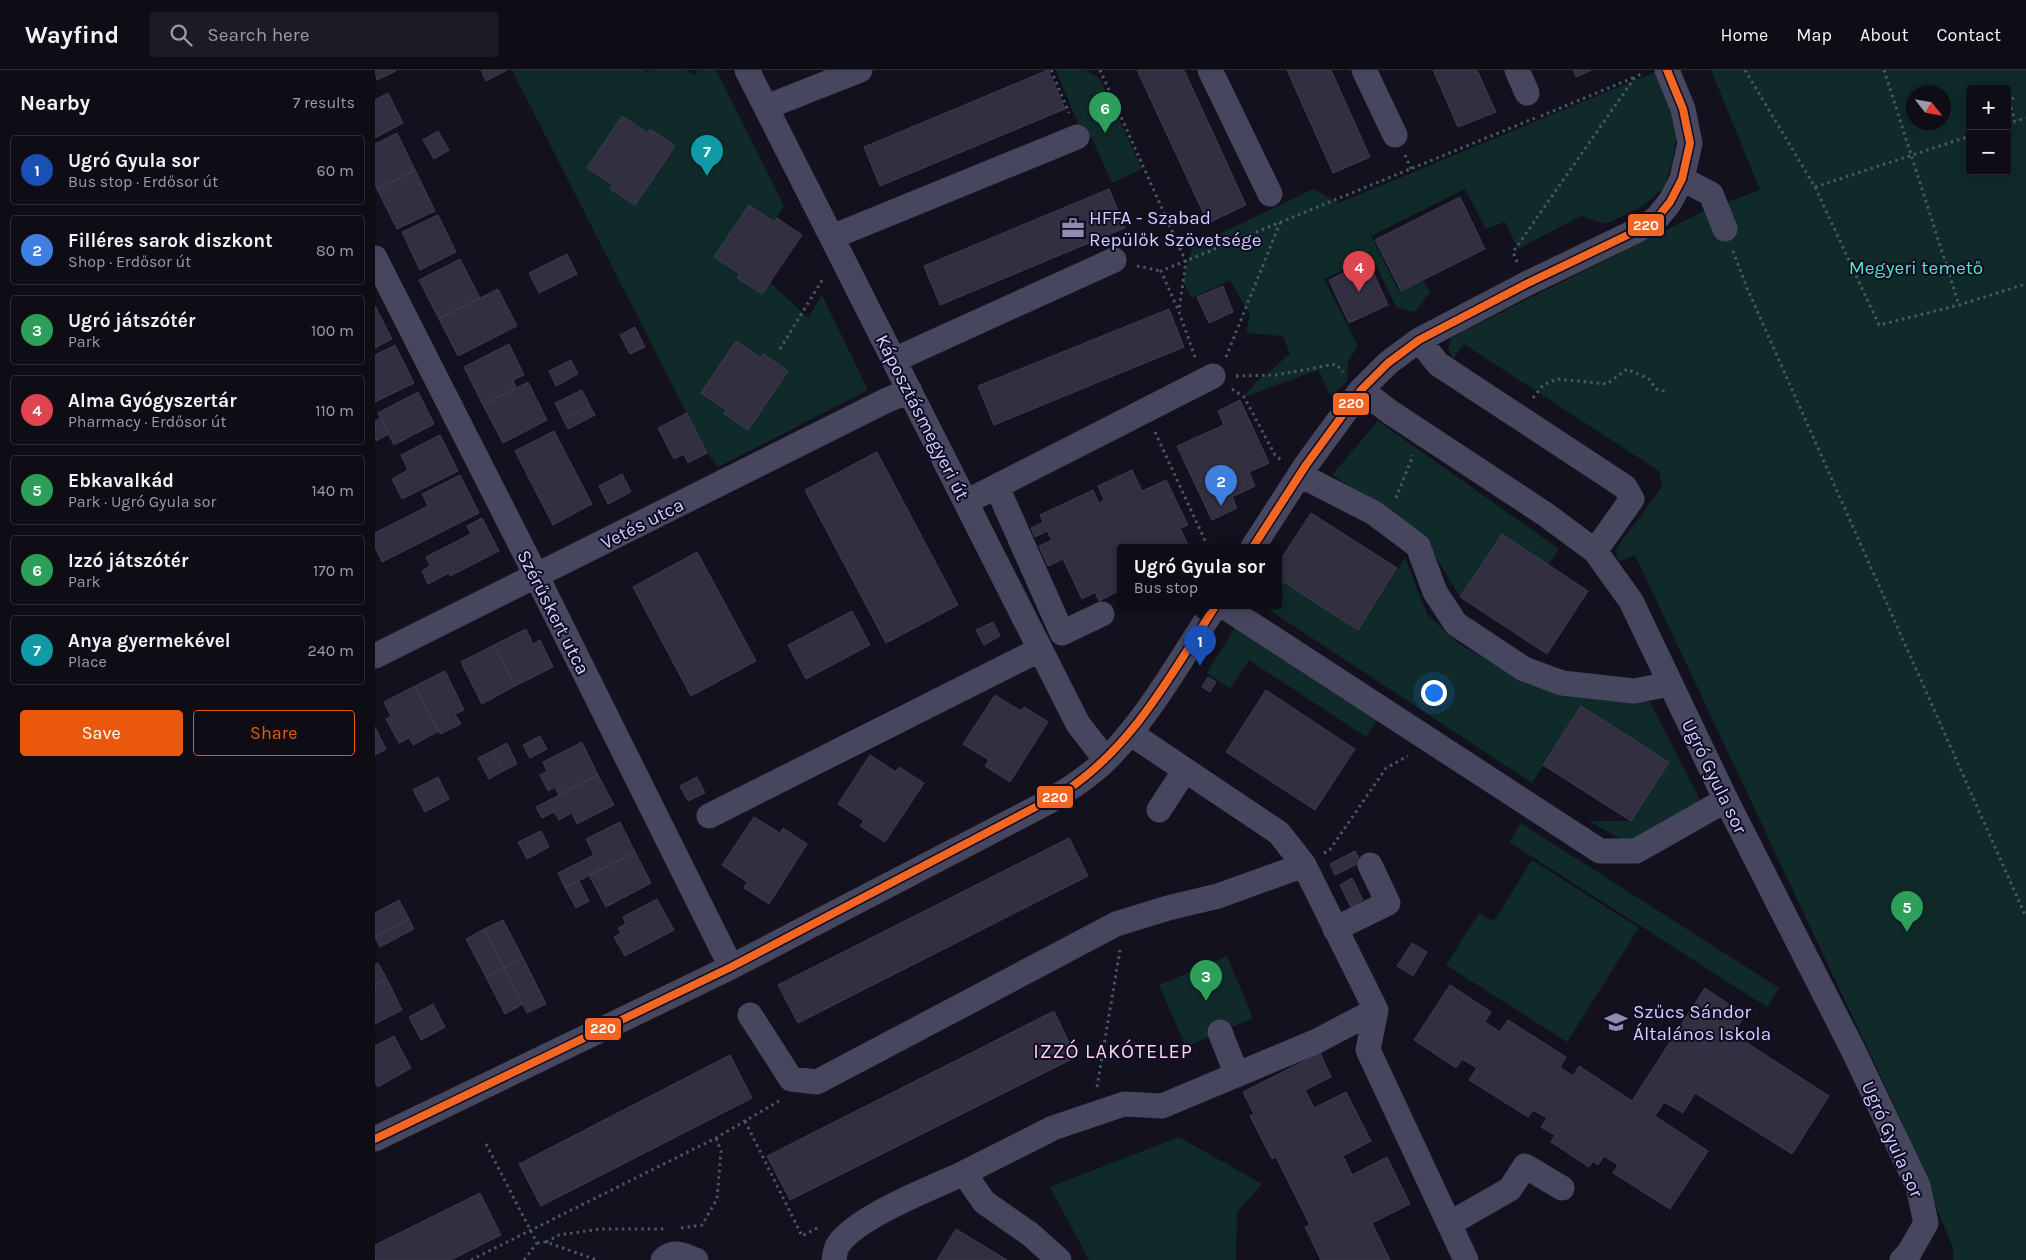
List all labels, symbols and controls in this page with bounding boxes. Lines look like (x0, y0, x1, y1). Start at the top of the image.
search box (149, 12, 499, 57)
text: Wayfind (25, 21, 119, 49)
icon: search (167, 21, 195, 49)
text: Search here (207, 24, 309, 46)
text: Home (1720, 24, 1768, 46)
text: Map (1796, 24, 1832, 46)
text: About (1860, 24, 1909, 46)
text: Contact (1937, 24, 2001, 46)
north arrow (1906, 85, 1951, 130)
map controls (1966, 85, 2011, 175)
button: + (1966, 85, 2011, 130)
text: Nearby (20, 91, 90, 115)
pin: 6 (1089, 92, 1121, 133)
text: 7 results (293, 93, 355, 112)
button: − (1966, 130, 2011, 175)
pin: 7 (691, 135, 723, 176)
text: Ugró Gyula sor (68, 150, 199, 172)
text: 1 (34, 161, 40, 180)
text: 60 m (317, 161, 354, 180)
text: Bus stop · Erdősor út (68, 172, 218, 191)
place label: HFFA - Szabad Repülők Szövetsége (1089, 207, 1261, 251)
line badge: 220 (1627, 213, 1665, 237)
office icon: HFFA - Szabad Repülők Szövetsége (1060, 215, 1086, 241)
text: 220 (1633, 217, 1659, 234)
text: Filléres sarok diszkont (68, 230, 273, 252)
text: 2 (32, 241, 42, 260)
text: 80 m (316, 241, 354, 260)
pin: 4 (1343, 251, 1375, 292)
text: Shop · Erdősor út (68, 252, 191, 271)
park label: Megyeri temető (1849, 257, 1983, 279)
text: Ugró játszótér (68, 310, 195, 332)
text: 3 (32, 321, 42, 340)
text: 100 m (311, 321, 354, 340)
street label: Káposztásmegyeri út (871, 331, 973, 504)
text: Park (68, 332, 100, 351)
text: Alma Gyógyszertár (68, 390, 237, 412)
line badge: 220 (1332, 392, 1370, 416)
text: 220 (1338, 395, 1364, 412)
text: 4 (32, 401, 42, 420)
text: 110 m (315, 401, 354, 420)
text: Pharmacy · Erdősor út (68, 412, 226, 431)
pin: 2 (1205, 465, 1237, 506)
text: Ebkavalkád (68, 470, 174, 492)
text: 5 (32, 481, 42, 500)
text: 140 m (312, 481, 354, 500)
text: Park · Ugró Gyula sor (68, 492, 216, 511)
street label: Vetés utca (597, 494, 688, 554)
popup (1117, 544, 1282, 609)
street label: Szérűskert utca (512, 547, 594, 678)
text: Izzó játszótér (68, 550, 188, 572)
text: Ugró Gyula sor (1134, 556, 1265, 578)
text: 6 (32, 561, 42, 580)
text: 170 m (313, 561, 354, 580)
text: Park (68, 572, 100, 591)
text: Bus stop (1134, 578, 1198, 597)
pin: 1 (1184, 625, 1216, 666)
text: Anya gyermekével (68, 630, 231, 652)
text: 7 (33, 641, 41, 660)
text: 240 m (308, 641, 354, 660)
text: Place (68, 652, 107, 671)
your location (1421, 680, 1447, 706)
button: Save (20, 710, 183, 756)
button: Share (193, 710, 355, 756)
street label: Ugró Gyula sor (1677, 715, 1751, 838)
line badge: 220 (1036, 785, 1074, 809)
text: 220 (1042, 789, 1068, 806)
pin: 5 (1891, 891, 1923, 932)
pin: 3 (1190, 960, 1222, 1001)
place label: Szűcs Sándor Általános Iskola (1633, 1001, 1771, 1045)
school or university icon: Szűcs Sándor Általános Iskola (1603, 1009, 1629, 1035)
line badge: 220 (584, 1017, 622, 1041)
text: 220 (590, 1020, 616, 1037)
district label: IZZÓ LAKÓTELEP (1033, 1039, 1193, 1063)
street label: Ugró Gyula sor (1857, 1078, 1928, 1201)

